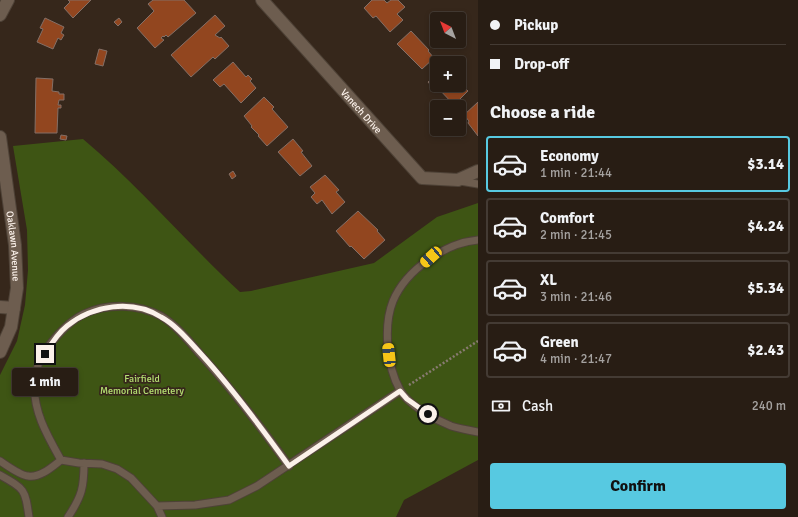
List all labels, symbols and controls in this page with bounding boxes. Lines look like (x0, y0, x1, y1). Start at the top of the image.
north arrow (430, 12, 466, 48)
map controls (430, 12, 466, 136)
text: Pickup (514, 16, 558, 34)
text: Drop-off (514, 55, 569, 73)
button: + (430, 56, 466, 92)
street label: Vanech Drive (338, 87, 384, 136)
button: − (430, 100, 466, 136)
text: Choose a ride (490, 101, 595, 123)
icon: car (492, 146, 528, 182)
text: Economy (540, 147, 599, 165)
text: $3.14 (747, 155, 784, 173)
text: 1 min · 21:44 (540, 165, 612, 181)
icon: car (492, 208, 528, 244)
text: Comfort (540, 209, 594, 227)
street label: Oaklawn Avenue (3, 210, 22, 282)
text: $4.24 (747, 217, 784, 235)
text: 2 min · 21:45 (540, 227, 612, 243)
car (418, 245, 444, 269)
icon: car (492, 270, 528, 306)
text: XL (540, 271, 557, 289)
text: $5.34 (747, 279, 784, 297)
text: 3 min · 21:46 (540, 289, 612, 305)
icon: car (492, 332, 528, 368)
text: Green (540, 333, 579, 351)
text: $2.43 (747, 341, 784, 359)
car (382, 342, 396, 368)
route end (36, 345, 54, 363)
text: 4 min · 21:47 (540, 351, 612, 367)
callout: 1 min (12, 368, 78, 396)
park label: Fairfield Memorial Cemetery (100, 373, 184, 397)
text: 1 min (29, 374, 61, 390)
icon: cash (490, 395, 512, 417)
text: Cash (522, 397, 553, 415)
text: 240 m (752, 398, 786, 414)
route start (419, 405, 437, 423)
button: Confirm (490, 463, 786, 509)

